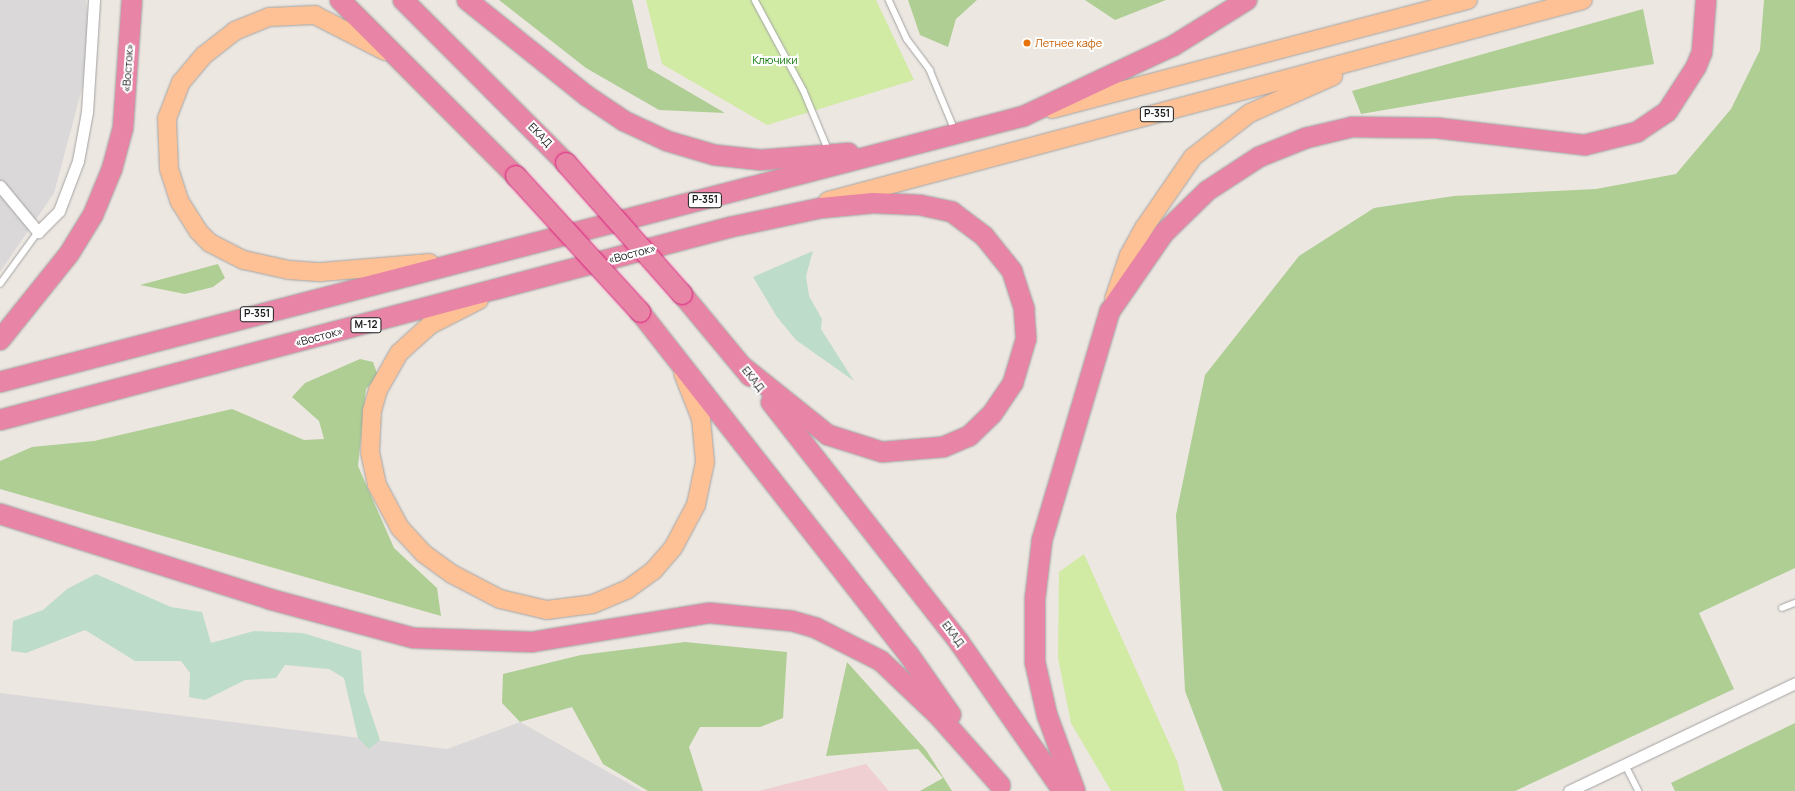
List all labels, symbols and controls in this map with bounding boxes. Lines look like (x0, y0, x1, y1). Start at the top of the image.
place label: Летнее кафе (1035, 36, 1102, 50)
marker: Летнее кафе (1022, 38, 1032, 48)
street label: «Восток» (120, 43, 136, 93)
park label: Ключики (752, 53, 798, 67)
road number: Р-351 (1139, 106, 1175, 122)
street label: ЕКАД (525, 120, 555, 150)
road number: Р-351 (687, 192, 723, 208)
street label: «Восток» (607, 241, 657, 267)
road number: Р-351 (239, 306, 275, 322)
road number: М-12 (350, 317, 382, 333)
street label: «Восток» (294, 324, 344, 350)
street label: ЕКАД (739, 364, 767, 394)
street label: ЕКАД (939, 619, 967, 649)

